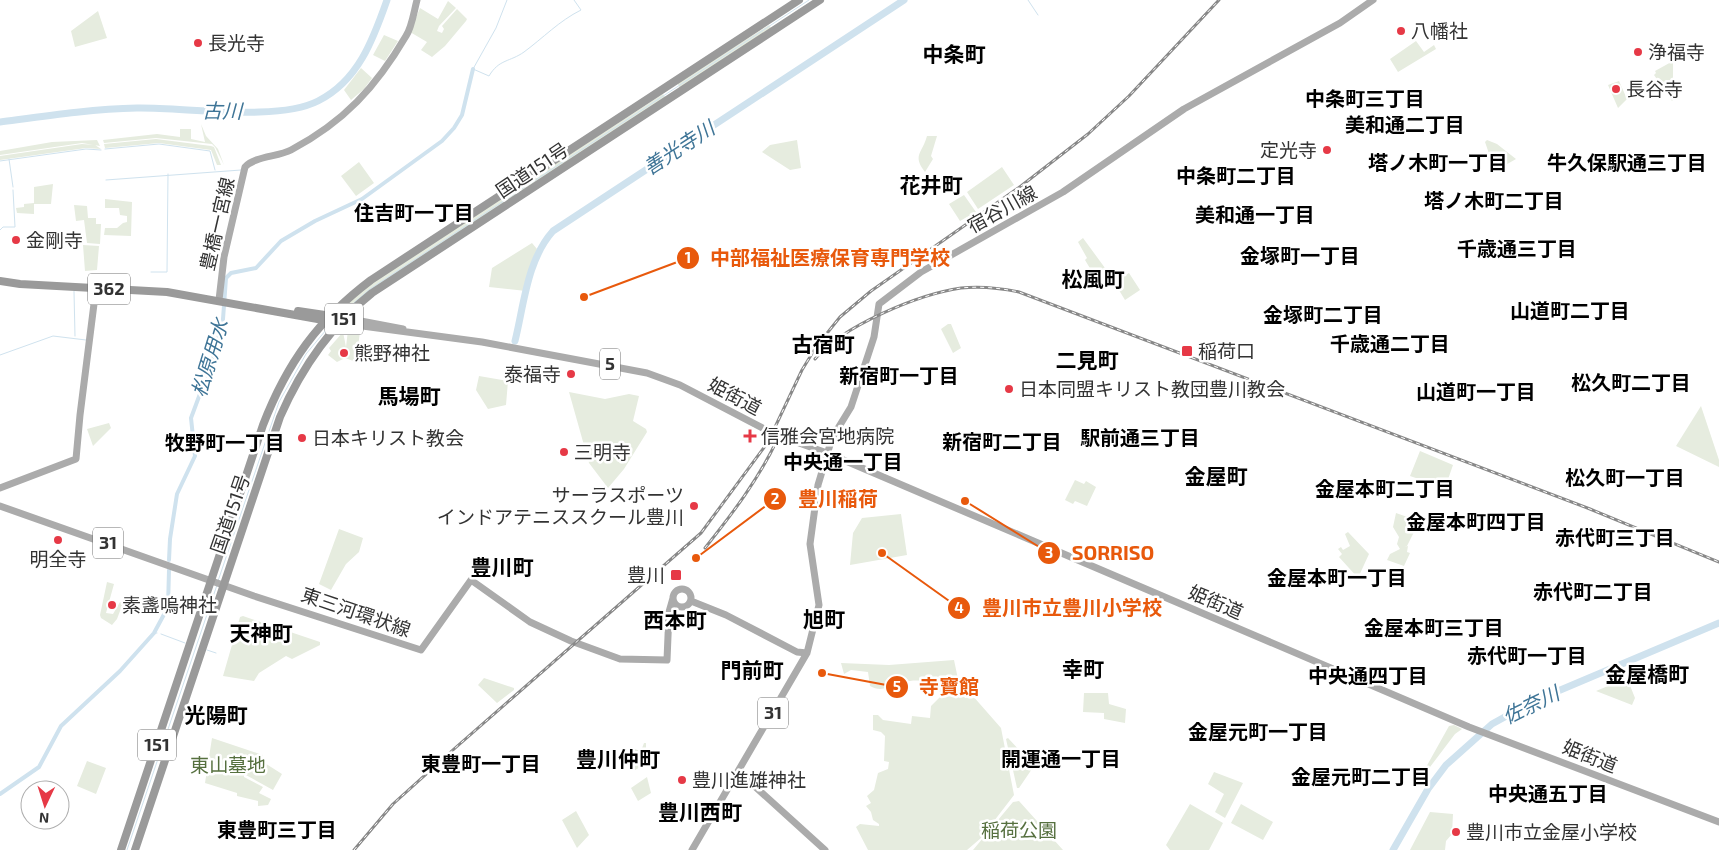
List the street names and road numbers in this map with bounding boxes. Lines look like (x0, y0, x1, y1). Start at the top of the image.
street label: 国道151号 (491, 137, 572, 202)
street label: 豊橋一宮線 (195, 175, 238, 273)
street label: 宿谷川線 (963, 180, 1041, 237)
road number: 362 (88, 274, 130, 304)
road number: 151 (325, 304, 363, 334)
road number: 5 (600, 348, 620, 379)
street label: 姫街道 (705, 372, 766, 419)
street label: 国道151号 (205, 471, 254, 556)
road number: 31 (93, 528, 123, 558)
street label: 姫街道 (1185, 580, 1247, 623)
street label: 東三河環状線 (299, 582, 414, 641)
road number: 31 (758, 698, 788, 728)
road number: 151 (138, 730, 176, 760)
street label: 姫街道 (1559, 734, 1621, 777)

